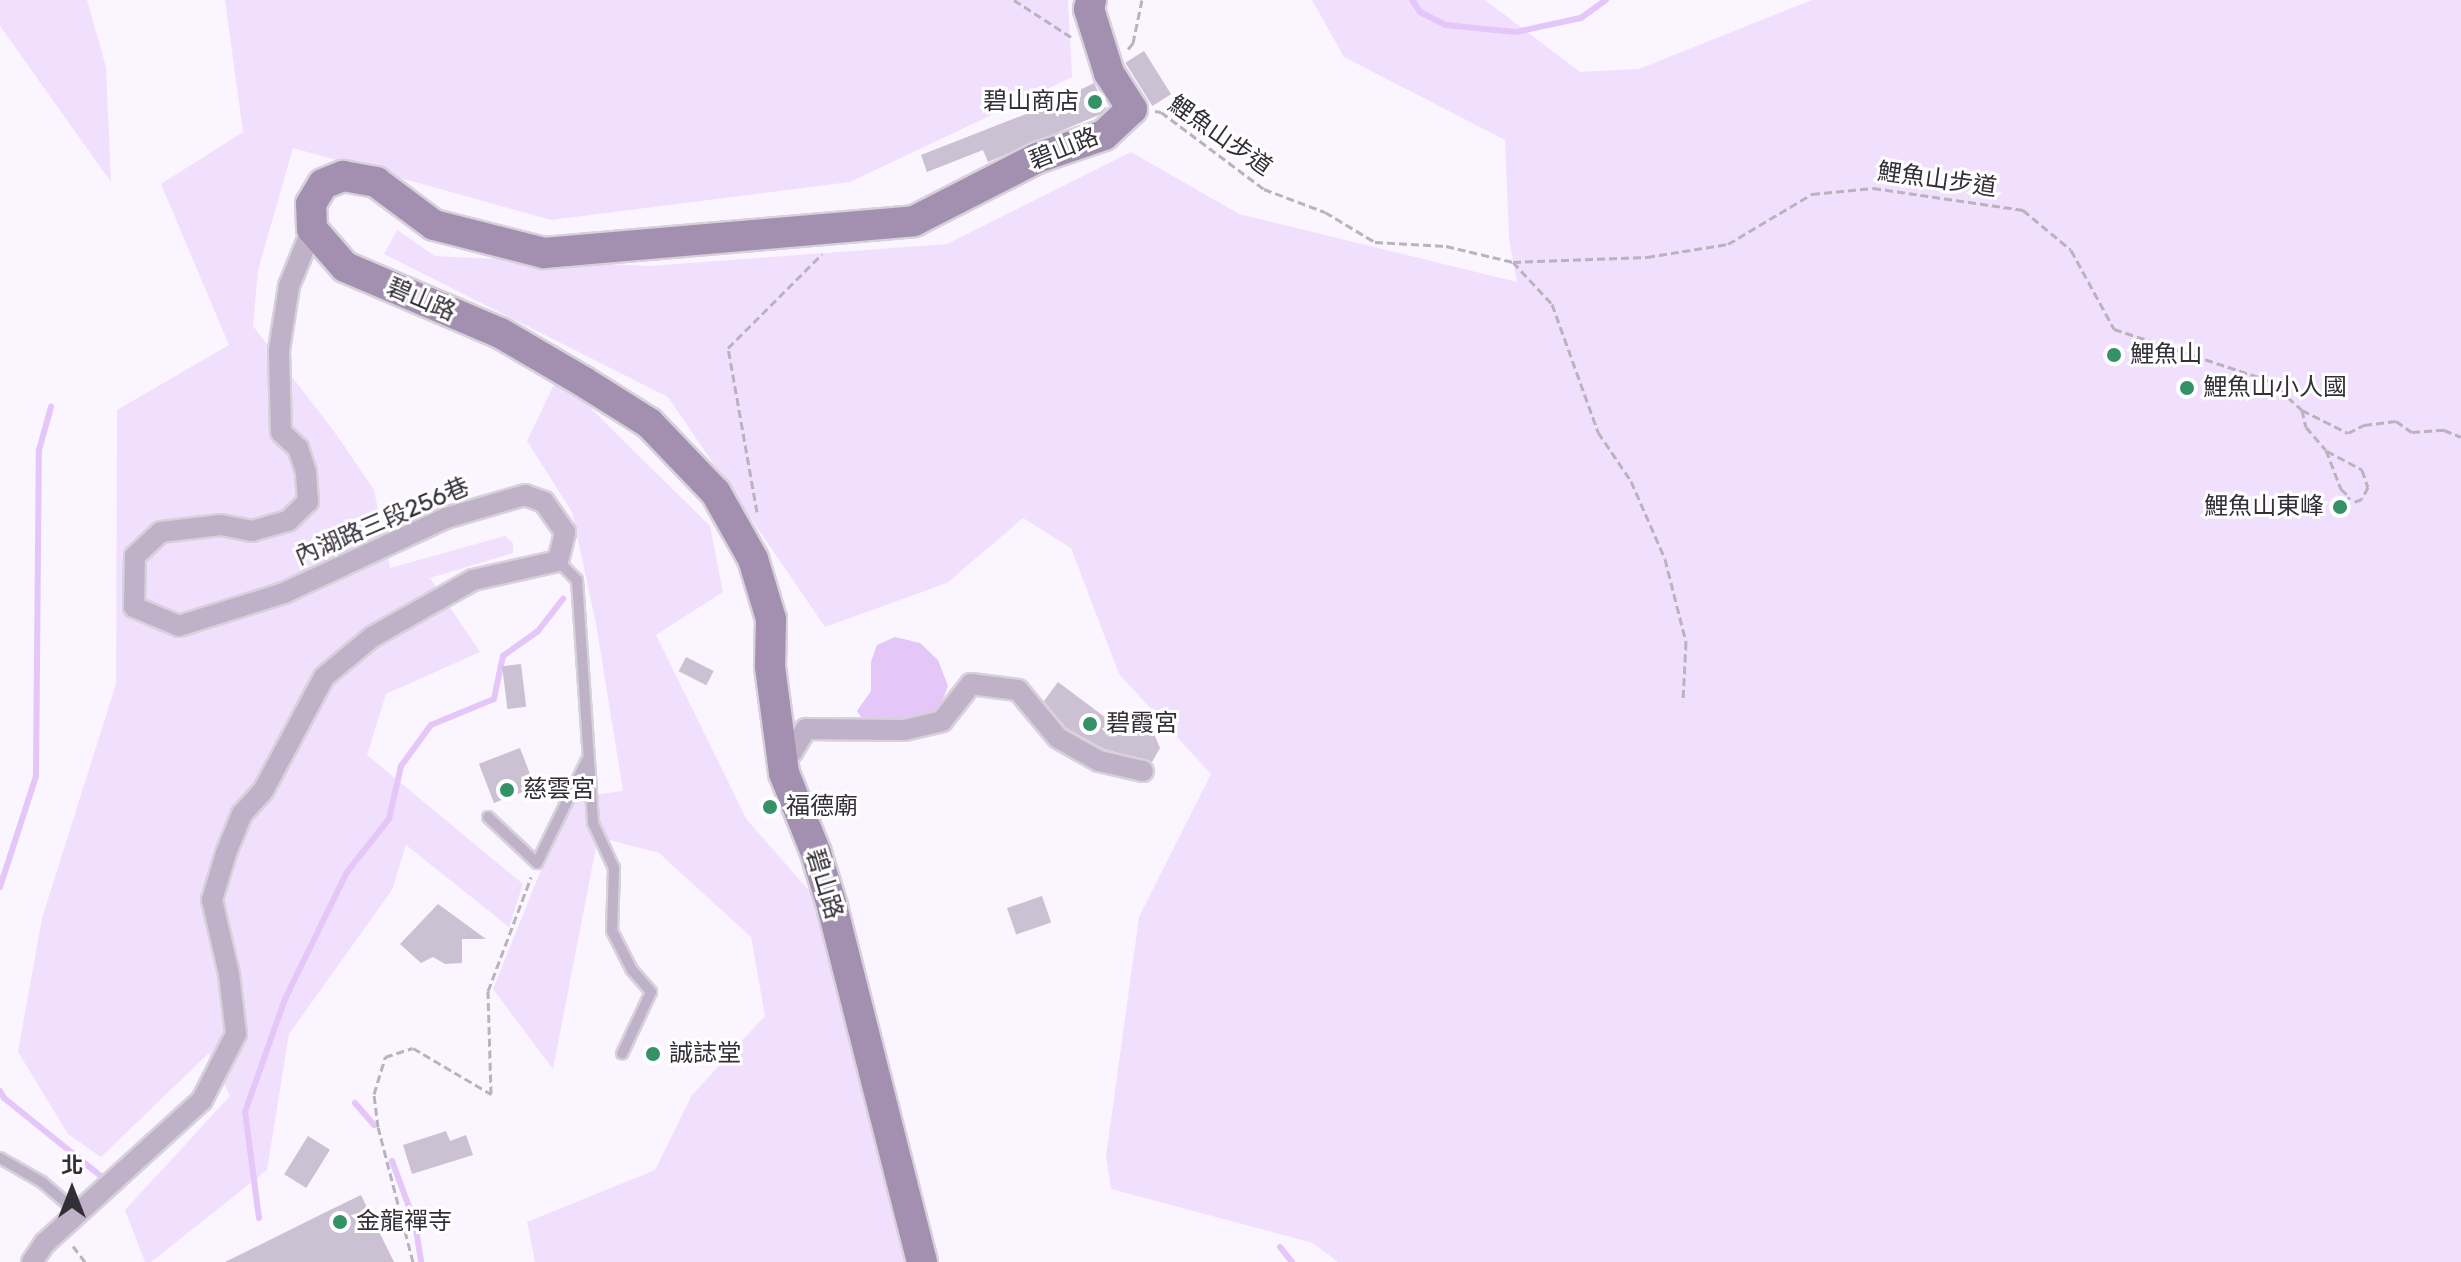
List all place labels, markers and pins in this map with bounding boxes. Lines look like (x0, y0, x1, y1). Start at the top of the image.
place label: 碧山商店 (983, 88, 1079, 116)
marker: 碧山商店 (1086, 93, 1104, 111)
place label: 鯉魚山 (2130, 341, 2202, 369)
marker: 鯉魚山 (2105, 346, 2123, 364)
place label: 鯉魚山小人國 (2203, 374, 2347, 402)
marker: 鯉魚山小人國 (2178, 379, 2196, 397)
place label: 鯉魚山東峰 (2204, 493, 2324, 521)
marker: 鯉魚山東峰 (2331, 498, 2349, 516)
place label: 碧霞宮 (1106, 710, 1178, 738)
marker: 碧霞宮 (1081, 715, 1099, 733)
place label: 慈雲宮 (523, 776, 595, 804)
marker: 慈雲宮 (498, 781, 516, 799)
place label: 福德廟 (786, 793, 858, 821)
marker: 福德廟 (761, 798, 779, 816)
place label: 誠誌堂 (669, 1040, 741, 1068)
marker: 誠誌堂 (644, 1045, 662, 1063)
place label: 金龍禪寺 (356, 1208, 452, 1236)
marker: 金龍禪寺 (331, 1213, 349, 1231)

